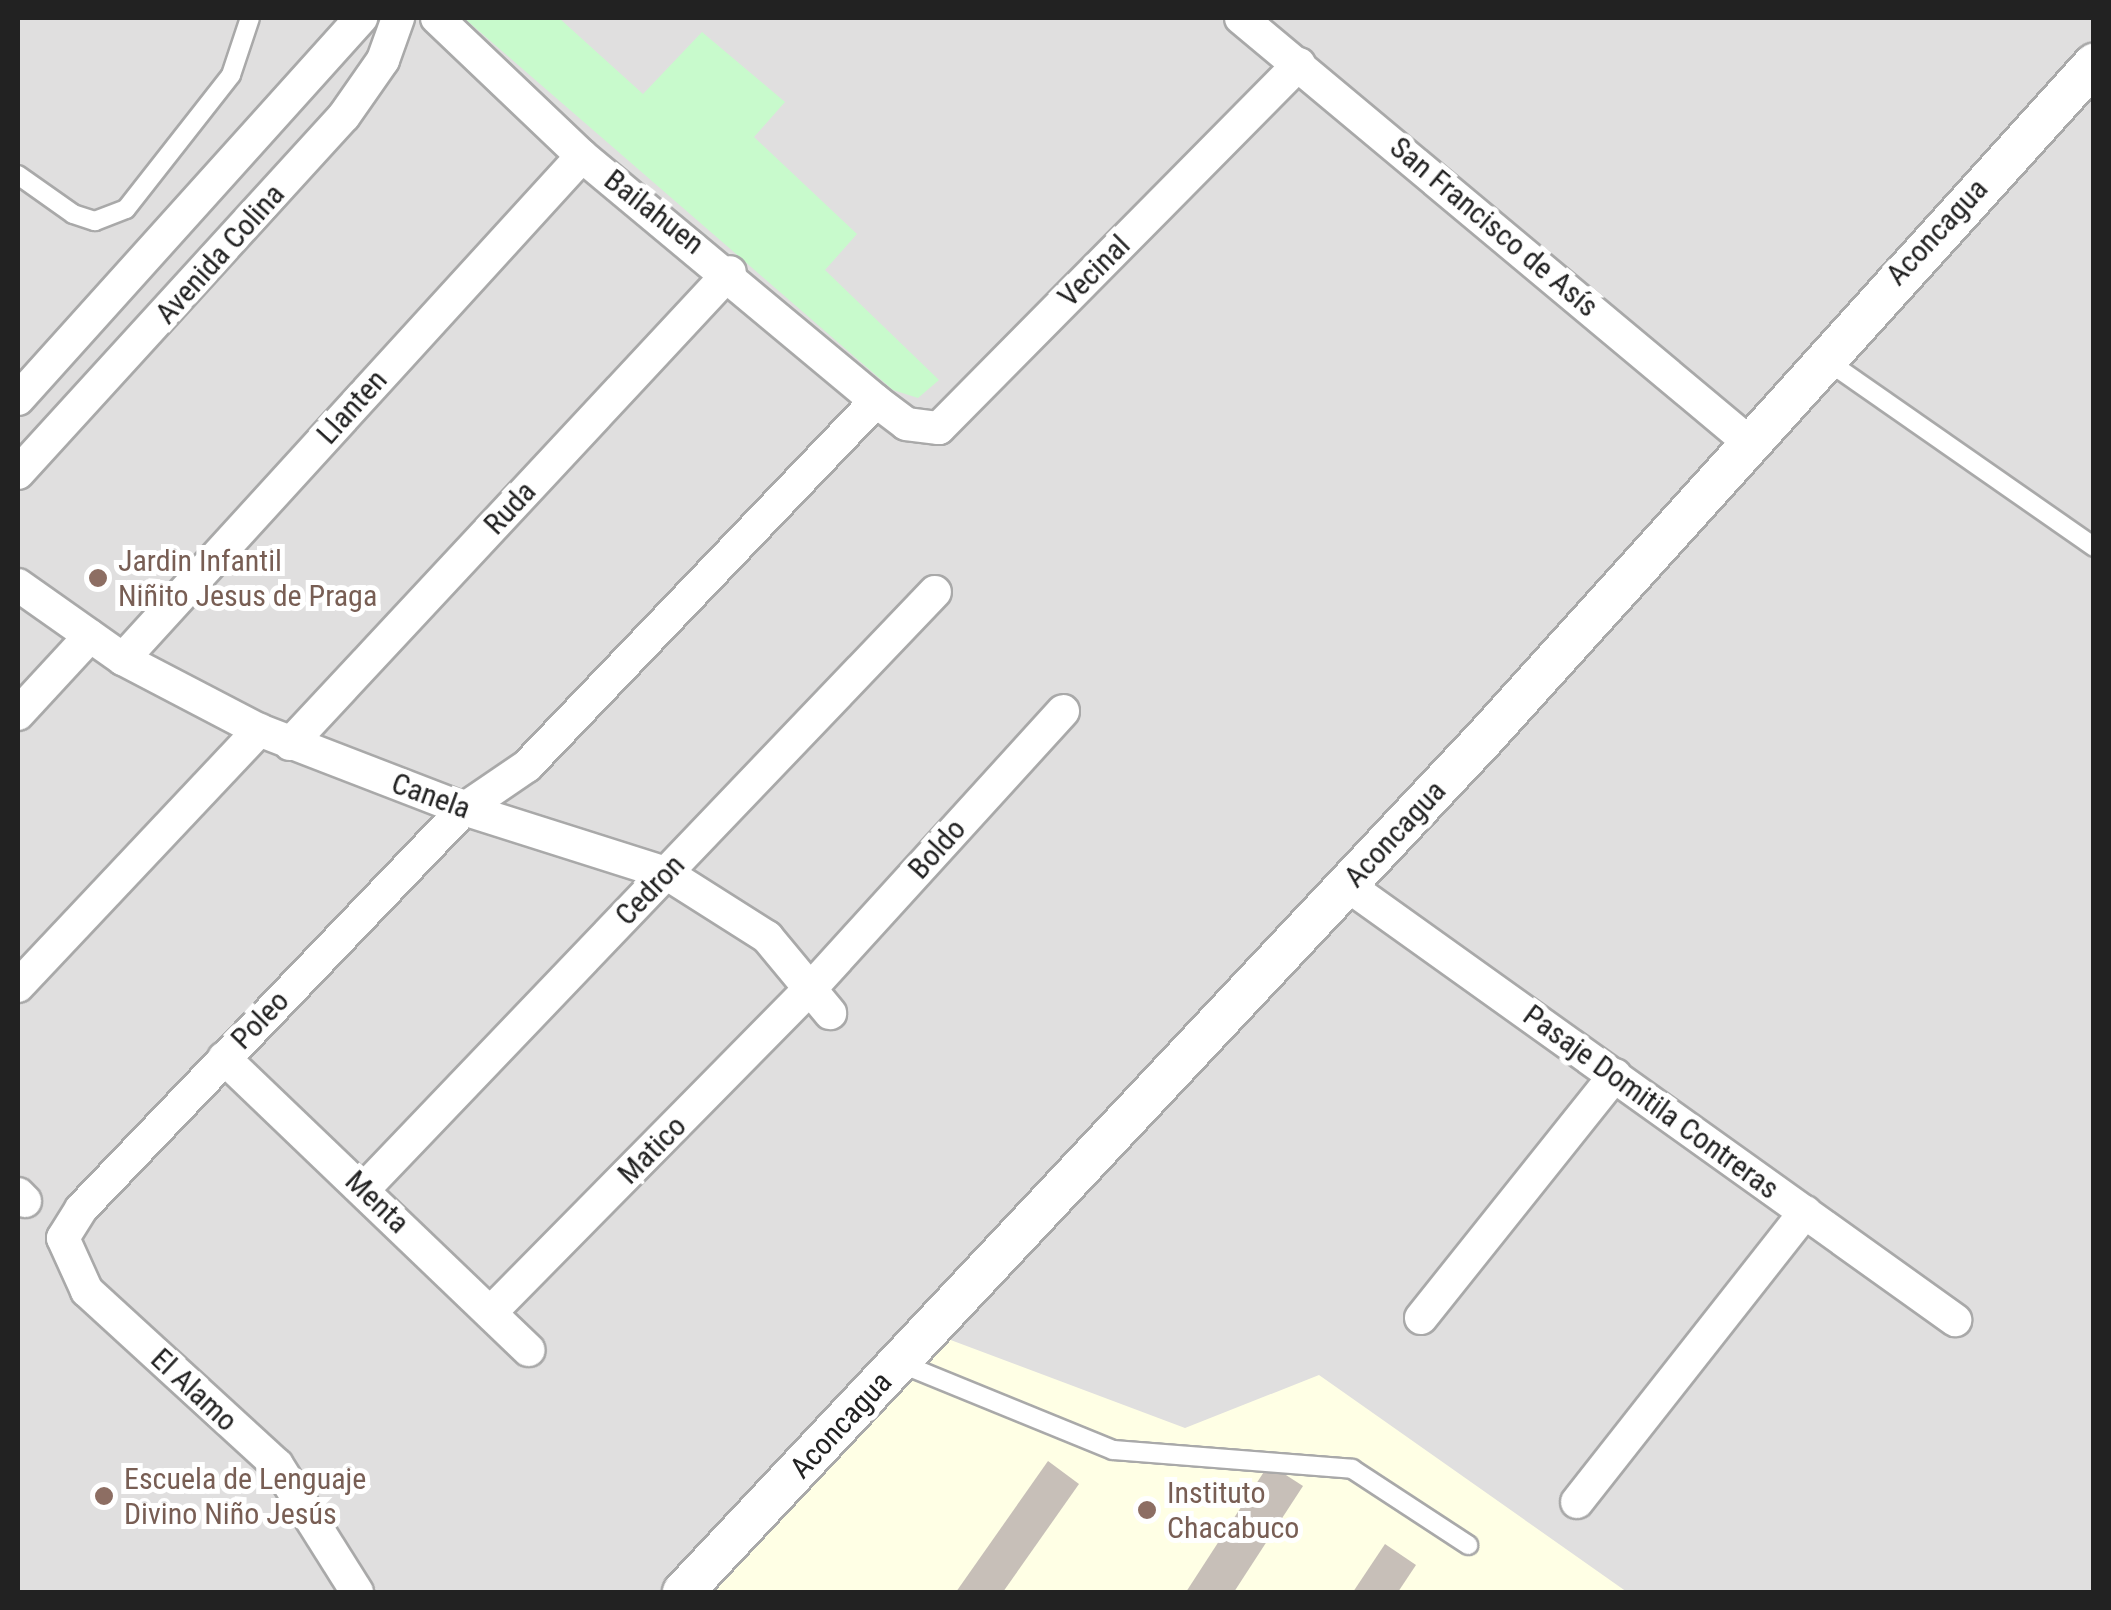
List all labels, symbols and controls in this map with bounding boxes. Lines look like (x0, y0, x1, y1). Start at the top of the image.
street label: San Francisco de Asís (1383, 129, 1605, 325)
street label: Bailahuen (597, 162, 711, 262)
street label: Aconcagua (1879, 171, 1995, 293)
street label: Avenida Colina (148, 177, 292, 331)
street label: Vecinal (1051, 228, 1137, 314)
street label: Llanten (309, 362, 395, 452)
street label: Ruda (476, 474, 544, 542)
place label: Jardin Infantil Niñito Jesus de Praga (118, 543, 377, 614)
marker: Jardin Infantil Niñito Jesus de Praga (87, 567, 109, 589)
street label: Canela (387, 765, 475, 827)
street label: Aconcagua (1337, 773, 1453, 895)
street label: Boldo (901, 812, 973, 886)
street label: Cedron (608, 847, 692, 933)
street label: Poleo (224, 983, 296, 1057)
street label: Pasaje Domitila Contreras (1516, 997, 1786, 1207)
street label: Matico (610, 1108, 694, 1192)
street label: Menta (338, 1163, 416, 1241)
street label: El Alamo (143, 1341, 245, 1439)
street label: Aconcagua (783, 1364, 899, 1486)
place label: Escuela de Lenguaje Divino Niño Jesús (124, 1461, 366, 1532)
place label: Instituto Chacabuco (1167, 1475, 1299, 1546)
marker: Escuela de Lenguaje Divino Niño Jesús (93, 1485, 115, 1507)
marker: Instituto Chacabuco (1136, 1499, 1158, 1521)

